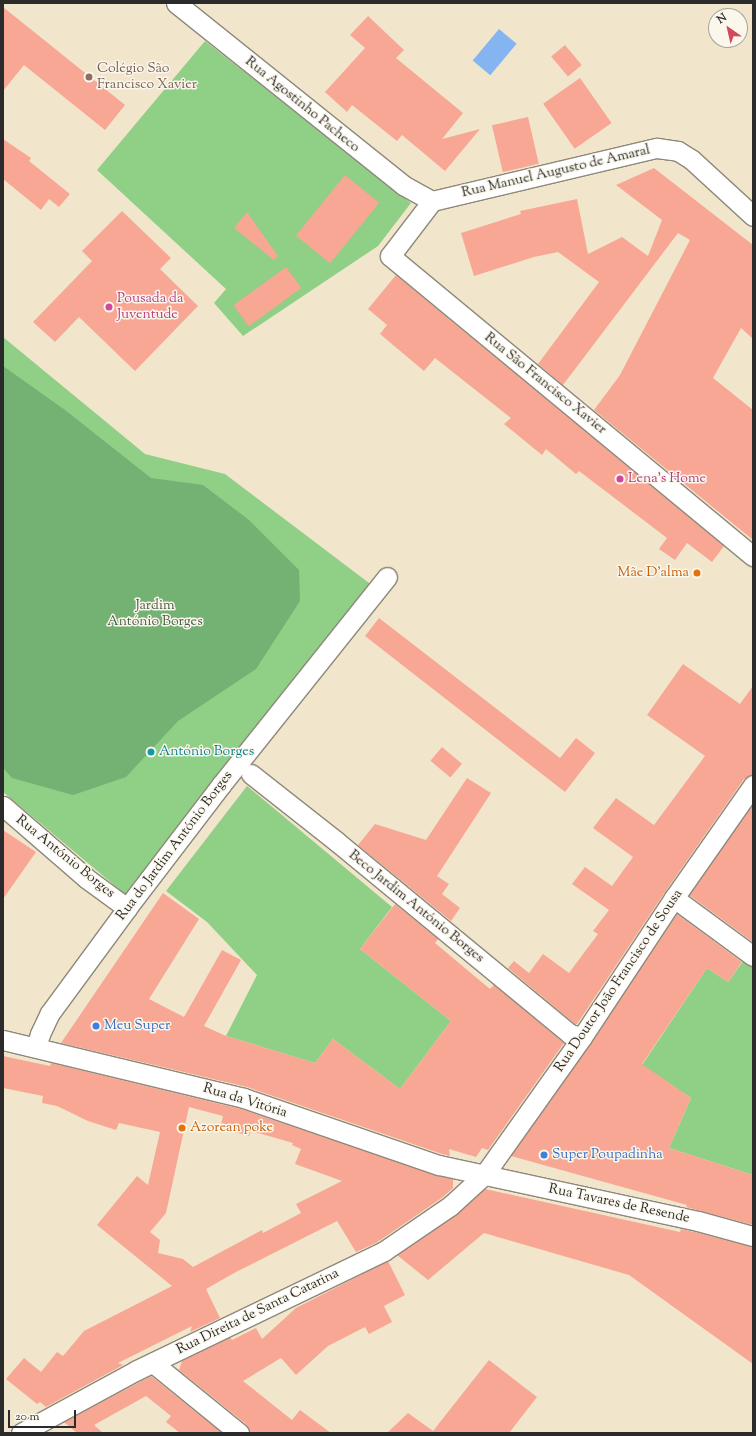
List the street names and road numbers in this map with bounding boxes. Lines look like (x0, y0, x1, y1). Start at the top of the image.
street label: Rua Agostinho Pacheco (241, 54, 363, 156)
street label: Rua Manuel Augusto de Amaral (460, 142, 652, 202)
street label: Rua São Francisco Xavier (481, 330, 609, 438)
street label: Rua do Jardim António Borges (113, 768, 237, 924)
street label: Rua António Borges (12, 812, 118, 902)
street label: Beco Jardim António Borges (345, 847, 487, 967)
street label: Rua Doutor João Francisco de Sousa (551, 886, 687, 1076)
street label: Rua da Vitória (201, 1080, 289, 1122)
street label: Rua Tavares de Resende (547, 1181, 691, 1227)
street label: Rua Direita de Santa Catarina (174, 1265, 342, 1359)

